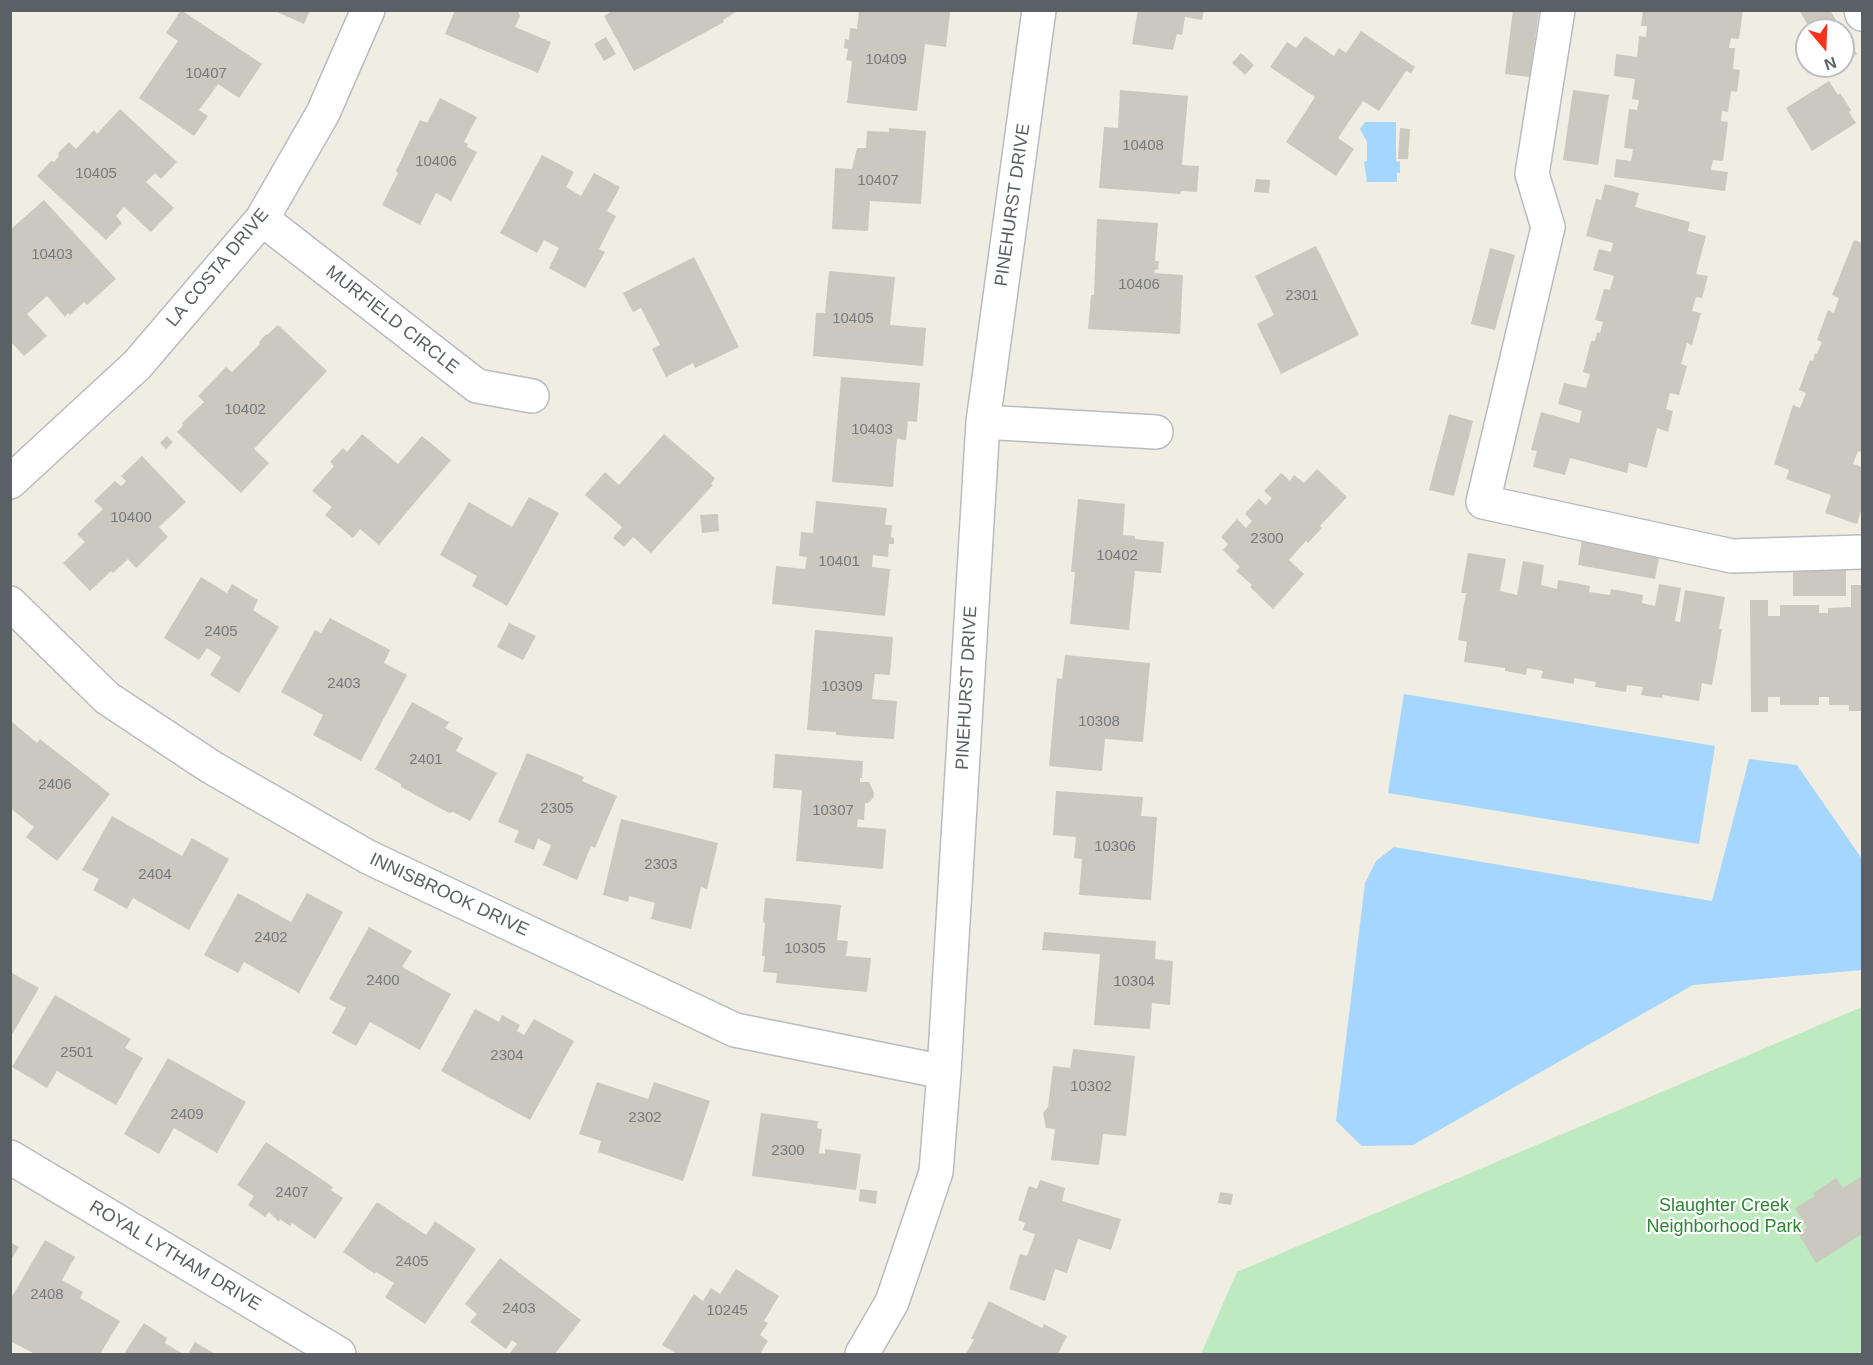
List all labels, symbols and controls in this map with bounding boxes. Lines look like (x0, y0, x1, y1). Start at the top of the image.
north arrow (1795, 18, 1855, 78)
house number: 10409 (865, 51, 907, 69)
text: N (1822, 54, 1839, 74)
house number: 10407 (185, 65, 227, 83)
street label: PINEHURST DRIVE (991, 122, 1035, 288)
house number: 10408 (1122, 137, 1164, 155)
house number: 10406 (415, 153, 457, 171)
house number: 10405 (75, 165, 117, 183)
house number: 10407 (857, 172, 899, 190)
street label: LA COSTA DRIVE (162, 204, 274, 332)
house number: 10403 (31, 246, 73, 264)
street label: MURFIELD CIRCLE (321, 261, 463, 379)
house number: 10406 (1118, 276, 1160, 294)
house number: 2301 (1285, 287, 1319, 305)
house number: 10405 (832, 310, 874, 328)
house number: 10402 (224, 401, 266, 419)
house number: 10403 (851, 421, 893, 439)
house number: 10400 (110, 509, 152, 527)
house number: 2300 (1250, 530, 1284, 548)
house number: 10402 (1096, 547, 1138, 565)
house number: 10401 (818, 553, 860, 571)
street label: PINEHURST DRIVE (952, 606, 982, 770)
house number: 2405 (204, 623, 238, 641)
house number: 2403 (327, 675, 361, 693)
house number: 10309 (821, 678, 863, 696)
house number: 10308 (1078, 713, 1120, 731)
house number: 2401 (409, 751, 443, 769)
house number: 2406 (38, 776, 72, 794)
house number: 2305 (540, 800, 574, 818)
house number: 10307 (812, 802, 854, 820)
house number: 10306 (1094, 838, 1136, 856)
street label: INNISBROOK DRIVE (366, 849, 532, 941)
house number: 2303 (644, 856, 678, 874)
house number: 2404 (138, 866, 172, 884)
house number: 2402 (254, 929, 288, 947)
house number: 10305 (784, 940, 826, 958)
house number: 2400 (366, 972, 400, 990)
house number: 10304 (1113, 973, 1155, 991)
house number: 2501 (60, 1044, 94, 1062)
house number: 2304 (490, 1047, 524, 1065)
house number: 10302 (1070, 1078, 1112, 1096)
house number: 2409 (170, 1106, 204, 1124)
house number: 2302 (628, 1109, 662, 1127)
house number: 2300 (771, 1142, 805, 1160)
house number: 2407 (275, 1184, 309, 1202)
park label: Slaughter Creek Neighborhood Park (1646, 1195, 1802, 1238)
street label: ROYAL LYTHAM DRIVE (85, 1196, 265, 1316)
house number: 2405 (395, 1253, 429, 1271)
house number: 2408 (30, 1286, 64, 1304)
house number: 2403 (502, 1300, 536, 1318)
house number: 10245 (706, 1302, 748, 1320)

